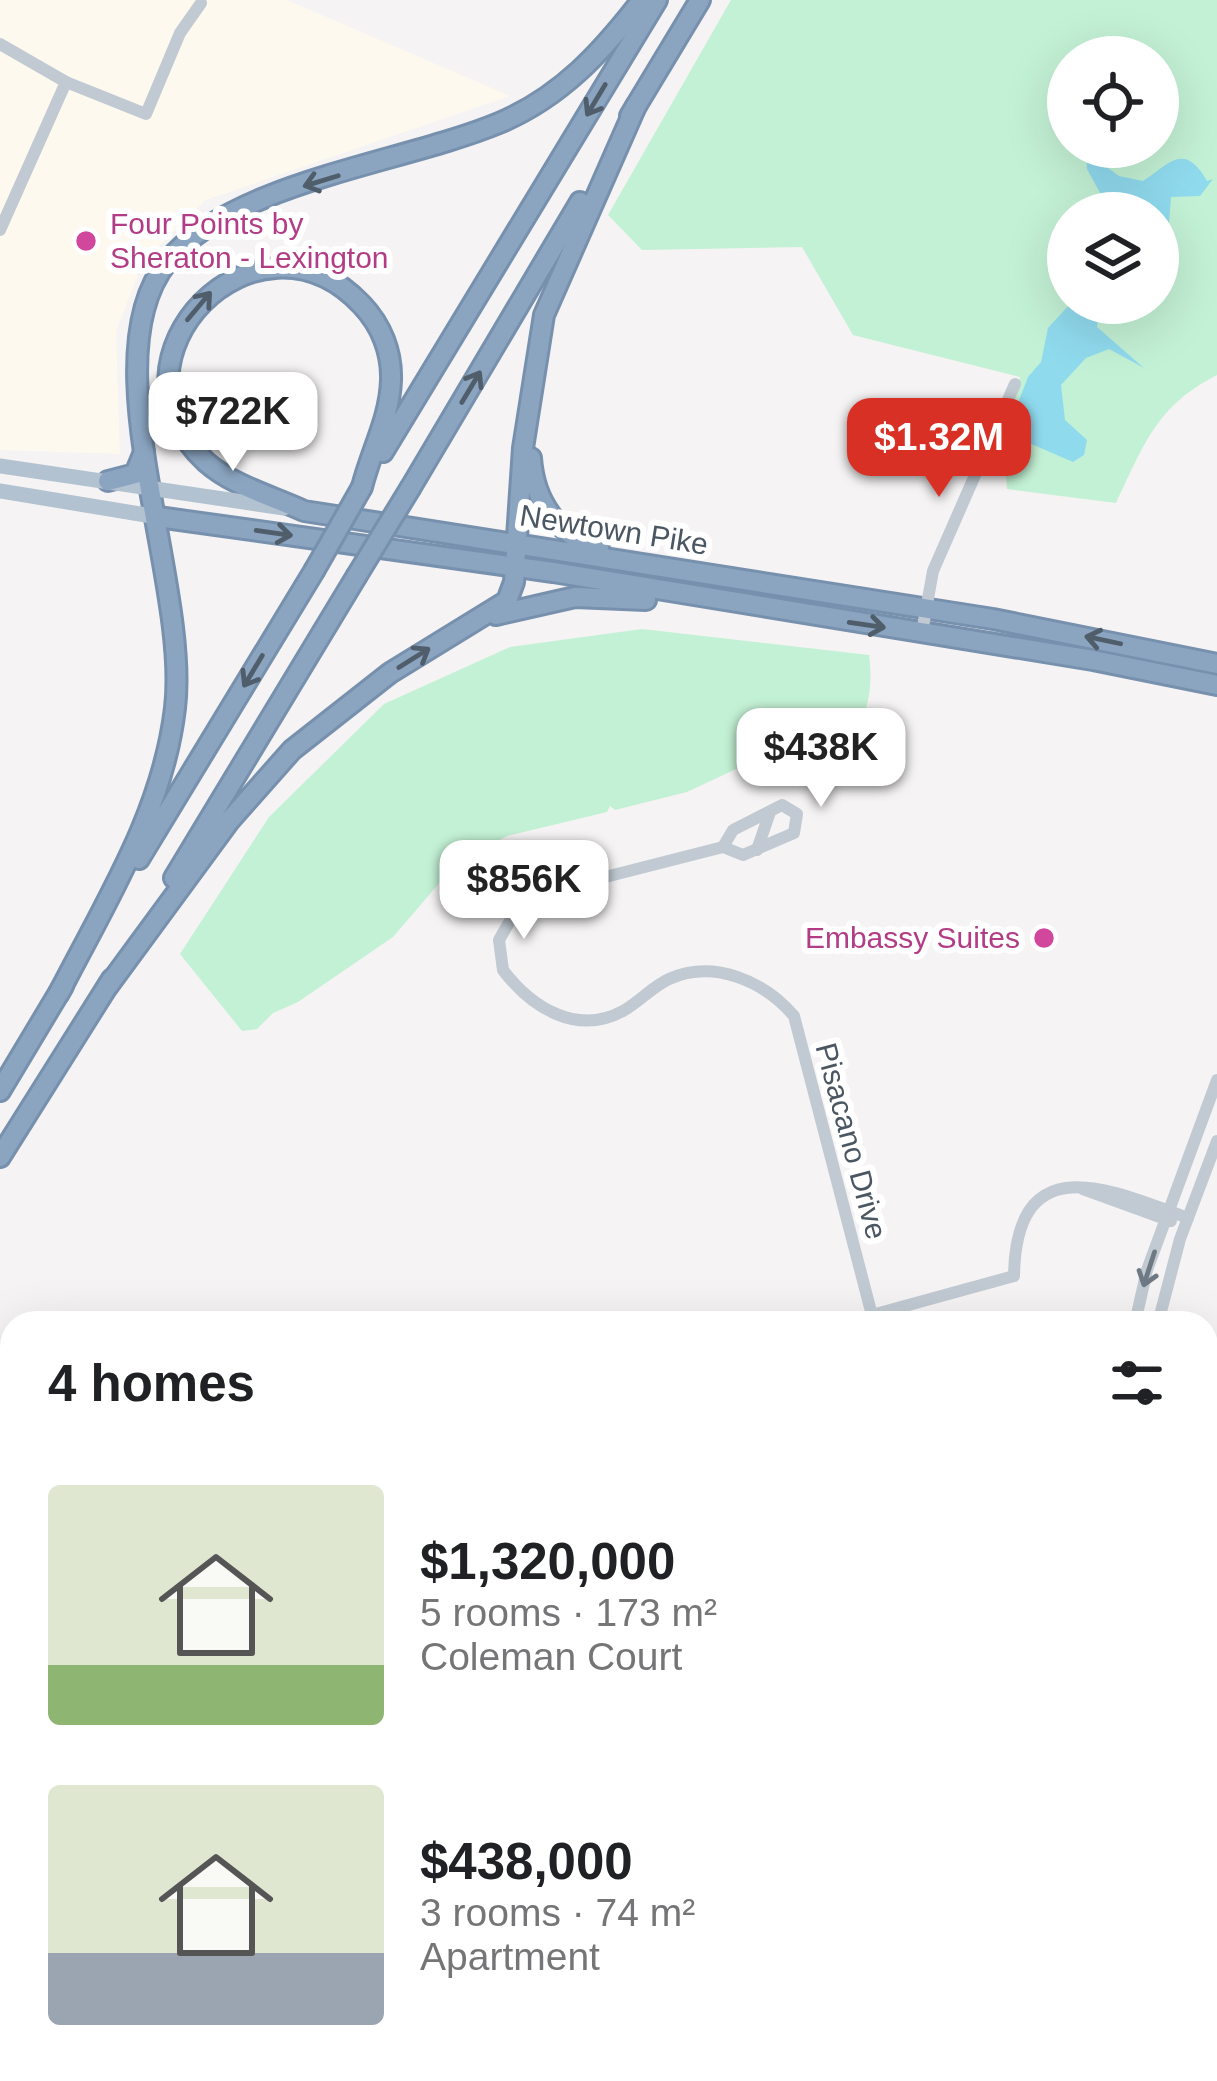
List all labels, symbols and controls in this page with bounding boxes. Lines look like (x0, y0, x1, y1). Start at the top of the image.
map controls (1047, 36, 1179, 324)
button: locate (1047, 36, 1179, 168)
one-way arrow (584, 82, 608, 116)
one-way arrow (303, 172, 341, 194)
button: layers (1047, 192, 1179, 324)
place label: Four Points by Sheraton - Lexington (110, 207, 389, 274)
marker: Four Points by Sheraton - Lexington (73, 228, 99, 254)
one-way arrow (184, 291, 212, 322)
one-way arrow (459, 370, 483, 405)
pin: $722K (149, 372, 317, 474)
text: $722K (176, 389, 290, 432)
pin: $1.32M (841, 398, 1037, 500)
text: $1.32M (874, 415, 1004, 458)
street label: Newtown Pike (518, 498, 711, 561)
one-way arrow (254, 522, 293, 545)
one-way arrow (847, 614, 886, 637)
one-way arrow (1084, 627, 1122, 650)
one-way arrow (396, 646, 430, 670)
one-way arrow (241, 653, 265, 687)
pin: $438K (737, 708, 905, 810)
text: $438K (764, 725, 878, 768)
pin: $856K (440, 840, 608, 942)
text: $856K (467, 857, 581, 900)
place label: Embassy Suites (805, 921, 1020, 954)
marker: Embassy Suites (1031, 925, 1057, 951)
street label: Pisacano Drive (809, 1039, 894, 1243)
one-way arrow (1136, 1249, 1158, 1287)
icon: filters (1104, 1350, 1170, 1416)
text: 4 homes (48, 1355, 255, 1412)
icon: home (144, 1533, 288, 1677)
text: $1,320,000 (420, 1533, 675, 1590)
text: 5 rooms · 173 m² (420, 1591, 717, 1634)
text: Coleman Court (420, 1635, 682, 1678)
icon: home (144, 1833, 288, 1977)
text: $438,000 (420, 1833, 633, 1890)
text: 3 rooms · 74 m² (420, 1891, 695, 1934)
text: Apartment (420, 1935, 600, 1978)

